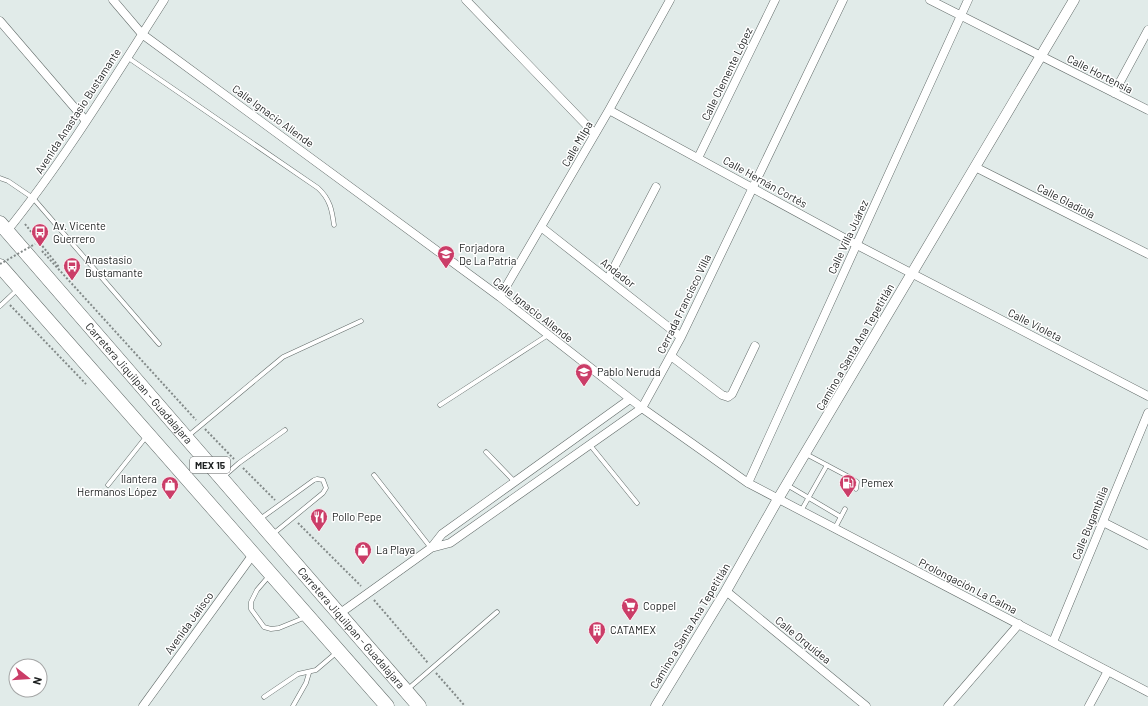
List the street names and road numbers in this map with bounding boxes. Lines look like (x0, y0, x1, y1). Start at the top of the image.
street label: Calle Clemente López (698, 25, 755, 122)
street label: Avenida Anastasio Bustamante (32, 45, 123, 176)
street label: Calle Hortensia (1065, 51, 1135, 96)
street label: Calle Ignacio Allende (230, 82, 317, 150)
street label: Calle Milpa (558, 119, 595, 169)
street label: Calle Hernán Cortés (721, 153, 809, 210)
street label: Calle Gladiola (1035, 180, 1097, 221)
street label: Calle Villa Juárez (825, 198, 870, 276)
street label: Cerrada Francisco Villa (654, 252, 713, 356)
street label: Andador (598, 255, 638, 290)
street label: Calle Ignacio Allende (491, 274, 576, 345)
street label: Camino a Santa Ana Tepetitlán (813, 281, 896, 412)
street label: Calle Violeta (1006, 305, 1064, 344)
street label: Carretera Jiquilpan - Guadalajara (83, 319, 195, 446)
road number: MEX 15 (190, 457, 230, 473)
street label: Calle Bugambilia (1069, 484, 1110, 562)
street label: Prolongación La Calma (917, 555, 1020, 616)
street label: Camino a Santa Ana Tepetitlán (647, 561, 732, 691)
street label: Carretera Jiquilpan - Guadalajara (295, 564, 408, 691)
street label: Avenida Jalisco (162, 589, 216, 657)
street label: Calle Orquídea (773, 613, 834, 666)

